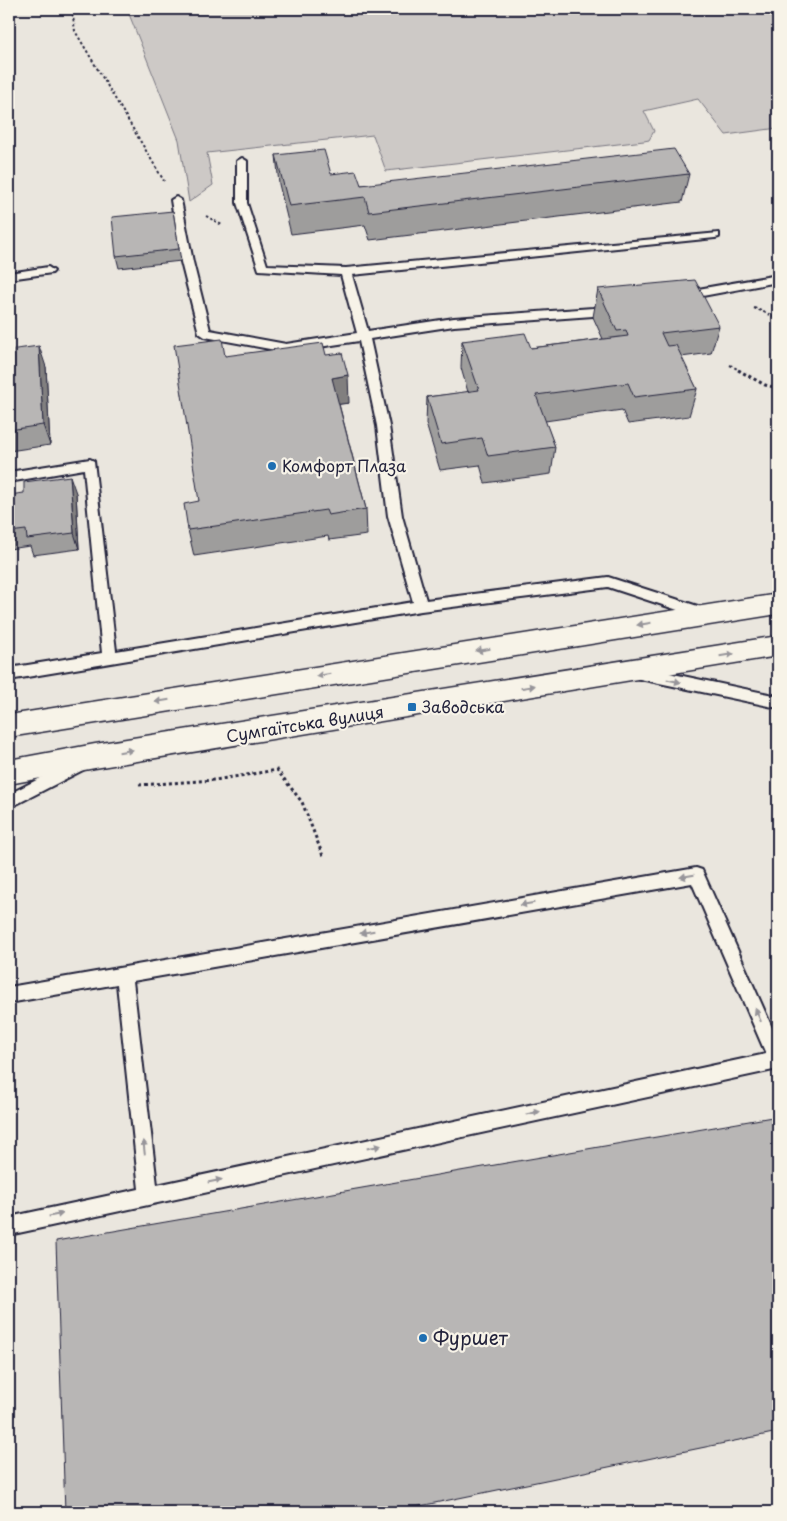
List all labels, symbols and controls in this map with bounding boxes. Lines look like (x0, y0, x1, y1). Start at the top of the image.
place label: Комфорт Плаза (282, 453, 406, 477)
marker: Комфорт Плаза (266, 460, 278, 472)
one-way arrow (635, 620, 651, 628)
one-way arrow (475, 646, 491, 654)
one-way arrow (719, 650, 735, 658)
one-way arrow (314, 672, 330, 680)
one-way arrow (667, 677, 683, 685)
one-way arrow (520, 683, 536, 691)
place label: Заводська (422, 694, 504, 718)
one-way arrow (154, 697, 170, 705)
street label: Сумгаїтська вулиця (224, 699, 385, 747)
marker: Заводська (406, 701, 418, 713)
one-way arrow (118, 747, 134, 755)
one-way arrow (679, 873, 695, 881)
one-way arrow (518, 901, 534, 909)
one-way arrow (358, 929, 374, 937)
one-way arrow (753, 1008, 761, 1022)
one-way arrow (525, 1108, 541, 1116)
one-way arrow (140, 1139, 148, 1155)
one-way arrow (367, 1143, 382, 1151)
one-way arrow (208, 1177, 223, 1185)
one-way arrow (49, 1211, 65, 1219)
place label: Фуршет (433, 1323, 509, 1351)
marker: Фуршет (417, 1332, 429, 1344)

